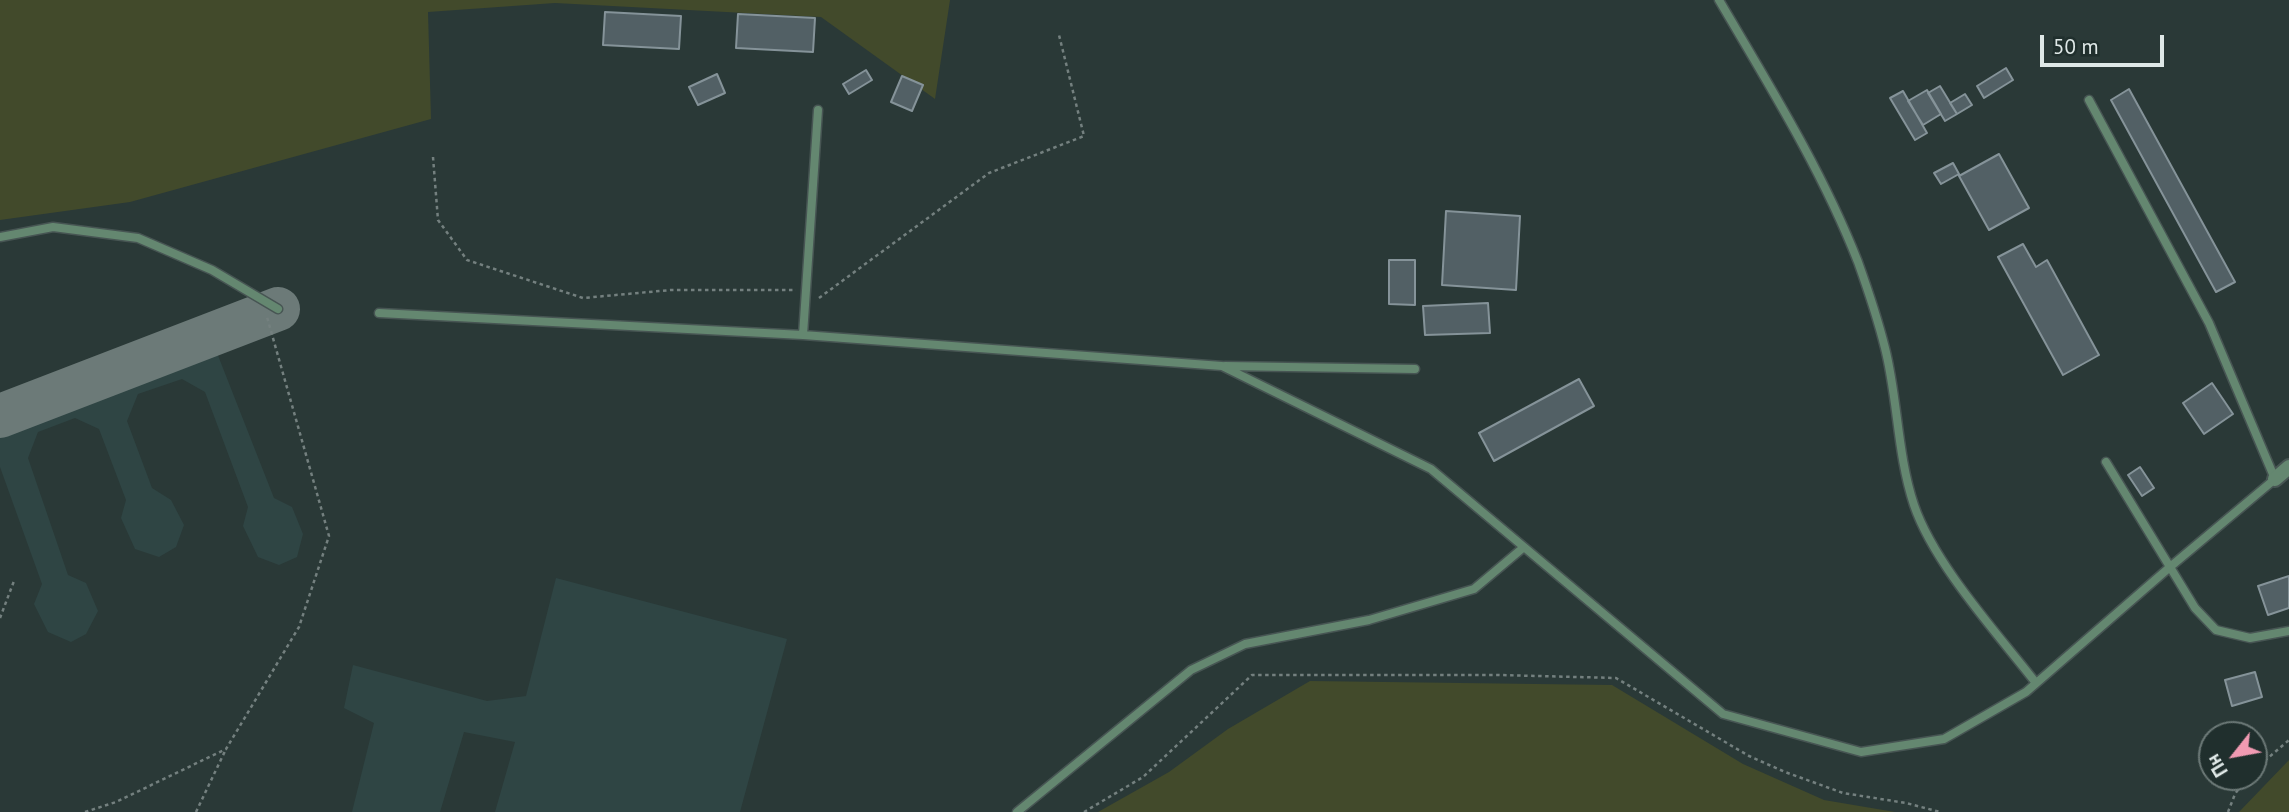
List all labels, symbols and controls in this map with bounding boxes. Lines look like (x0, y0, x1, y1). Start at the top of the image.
scale bar (2044, 21, 2168, 65)
text: 50 m (2053, 33, 2099, 60)
north arrow (2198, 721, 2268, 791)
text: Пн (2201, 750, 2233, 782)

